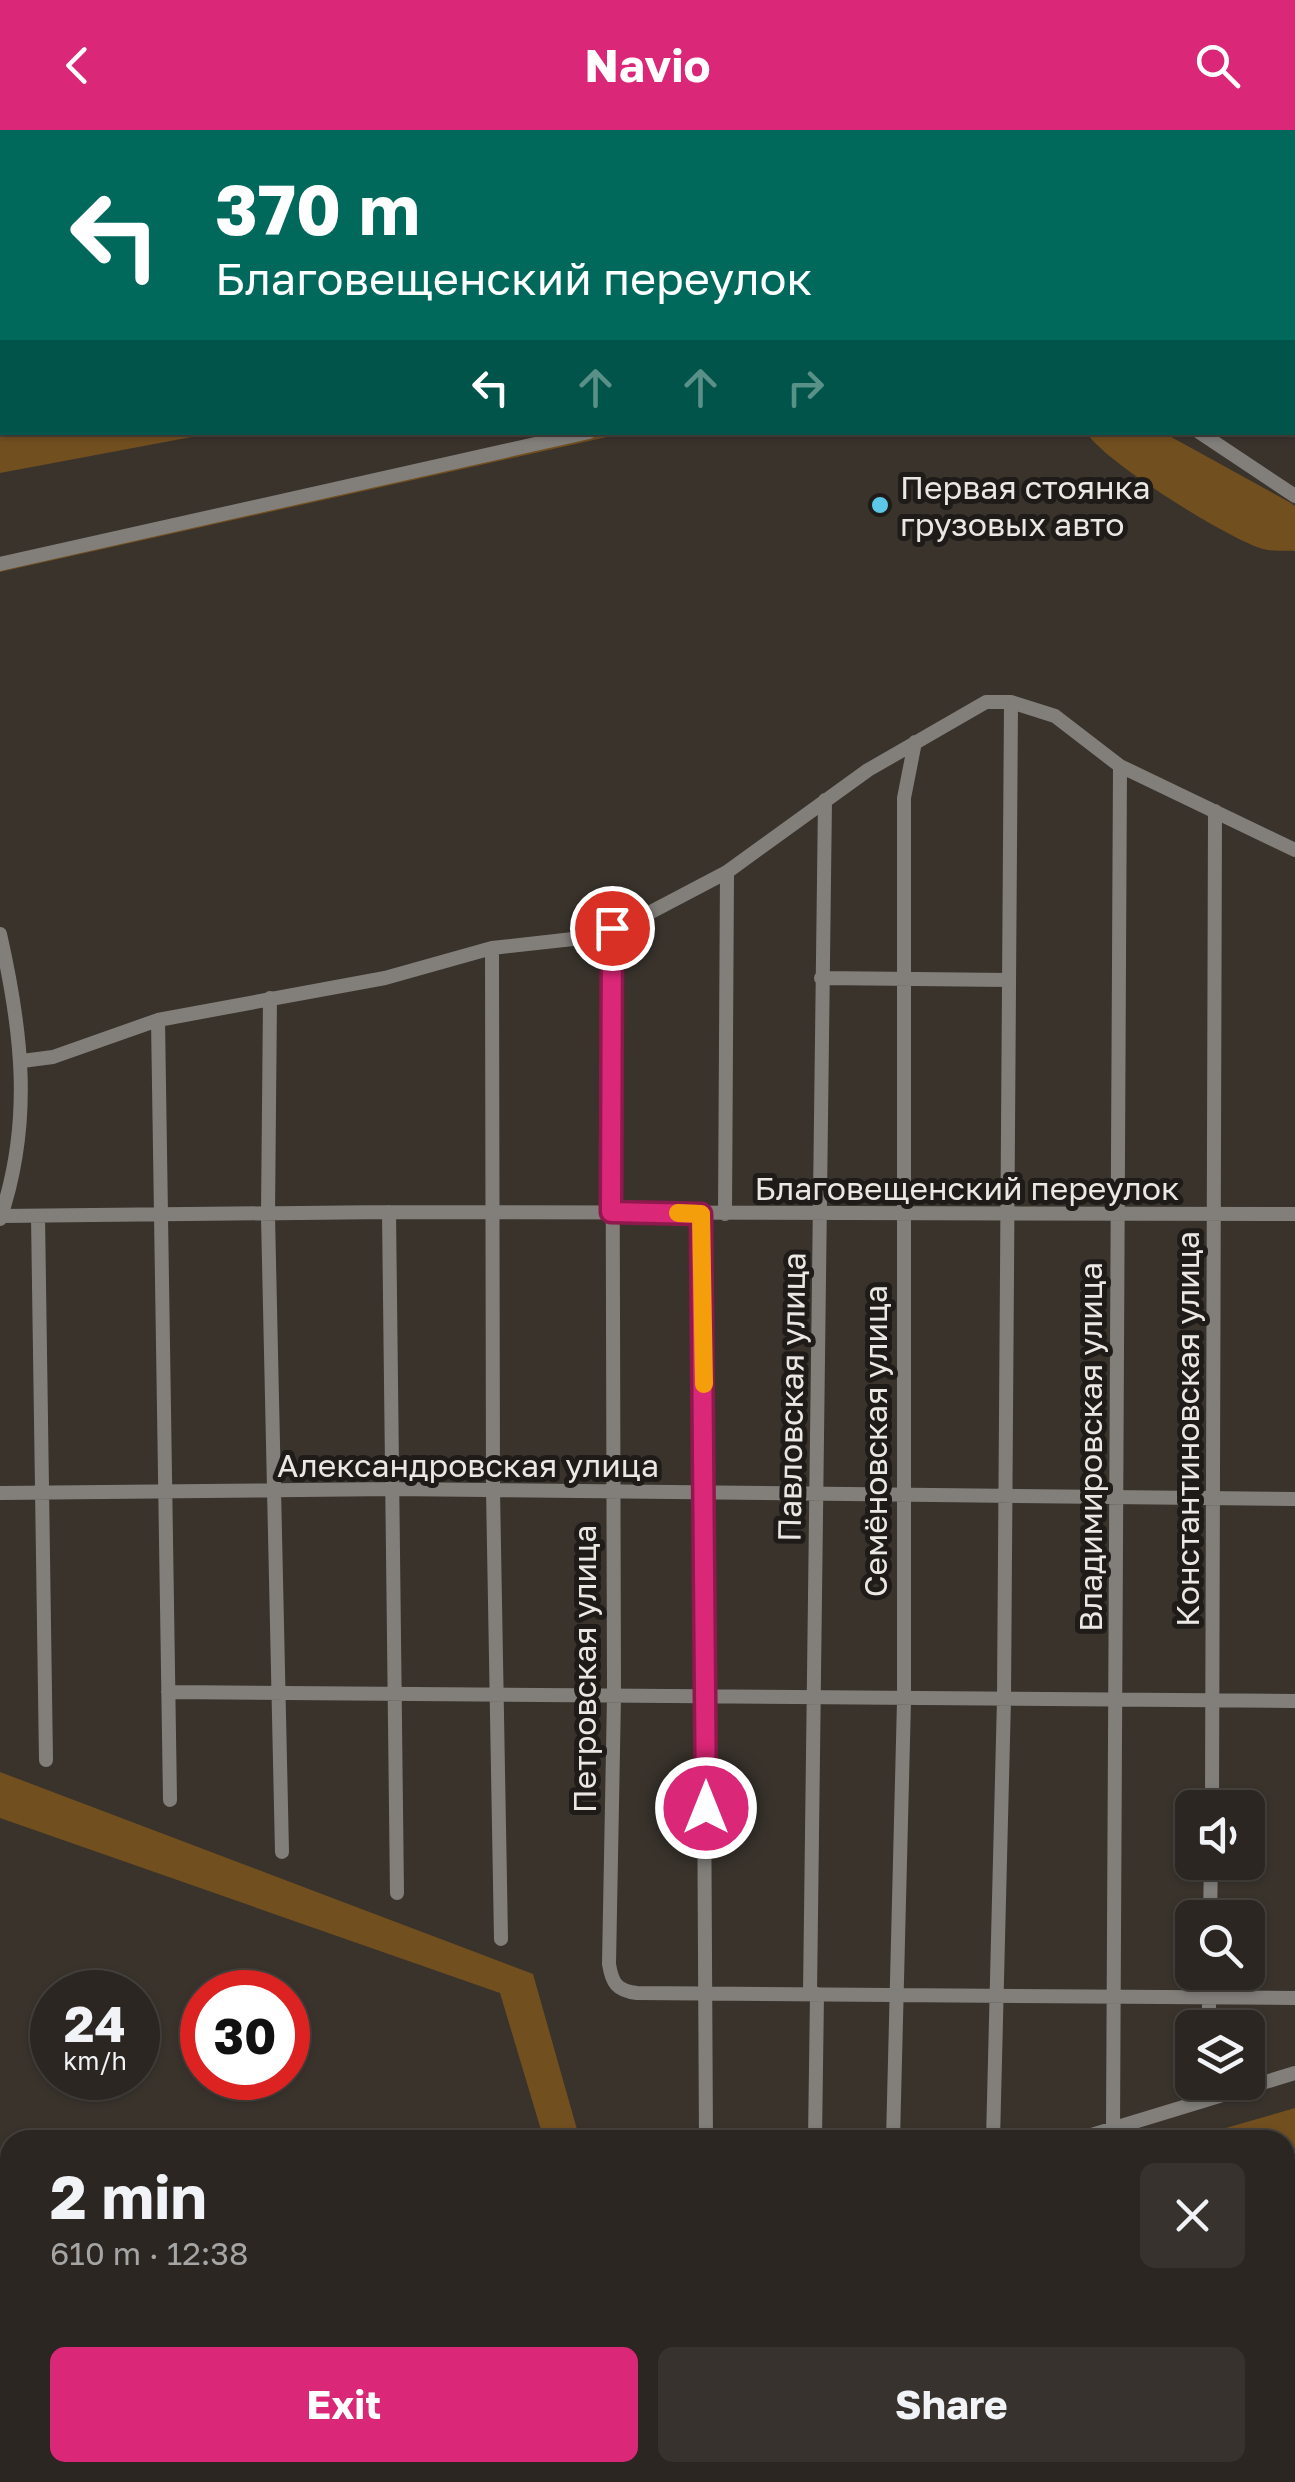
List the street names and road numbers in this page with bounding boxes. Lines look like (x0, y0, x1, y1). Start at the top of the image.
street label: Благовещенский переулок (755, 1169, 1179, 1207)
street label: Константиновская улица (1168, 1231, 1206, 1627)
street label: Павловская улица (769, 1252, 813, 1542)
street label: Владимировская улица (1071, 1262, 1109, 1632)
street label: Семёновская улица (856, 1285, 894, 1597)
street label: Александровская улица (277, 1446, 659, 1484)
street label: Петровская улица (565, 1525, 603, 1813)

